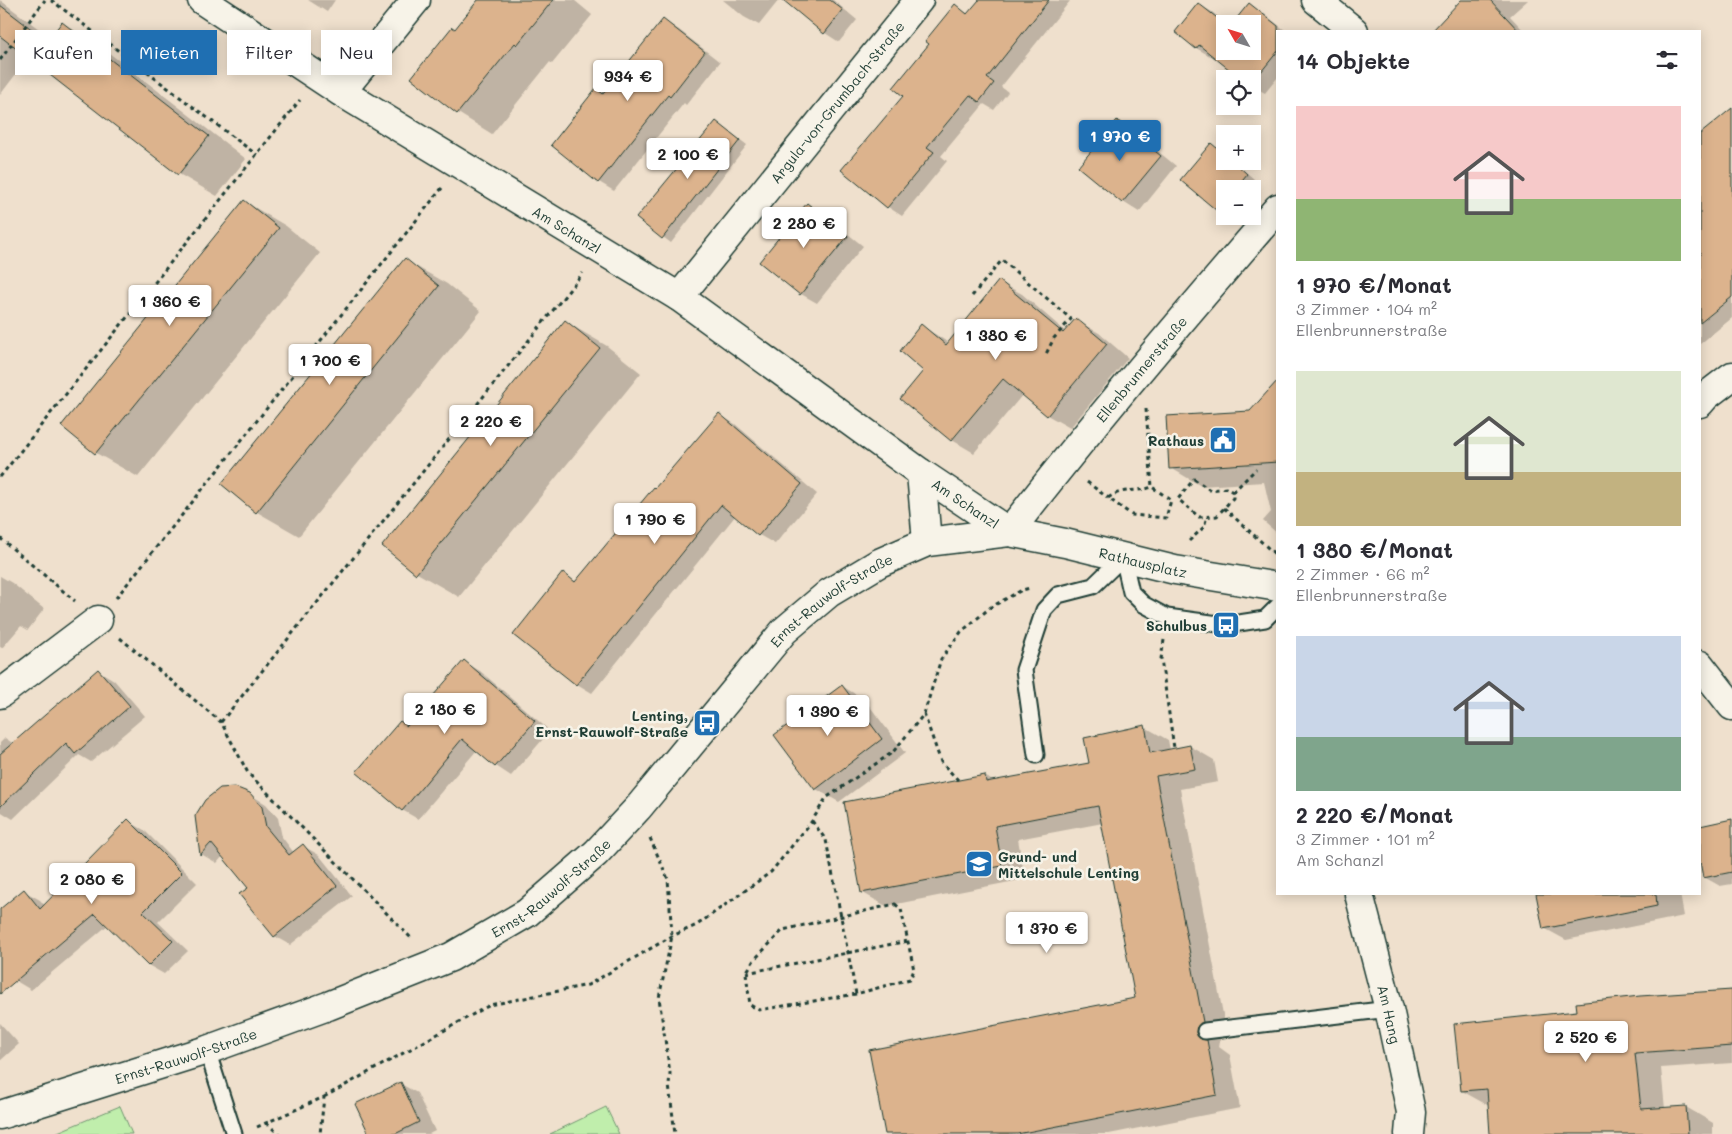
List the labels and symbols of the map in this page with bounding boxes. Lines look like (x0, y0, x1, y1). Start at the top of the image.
north arrow (1216, 15, 1261, 60)
street label: Argula-von-Grumbach-Straße (765, 17, 908, 187)
pin: 934 € (593, 59, 663, 102)
pin: 1 970 € (1074, 120, 1166, 162)
pin: 2 100 € (642, 138, 734, 180)
street label: Am Schanzl (529, 201, 605, 257)
pin: 2 280 € (758, 206, 850, 249)
pin: 1 360 € (124, 284, 216, 327)
street label: Ellenbrunnerstraße (1091, 312, 1191, 426)
pin: 1 380 € (950, 318, 1042, 361)
pin: 1 700 € (284, 344, 376, 386)
pin: 2 220 € (445, 404, 537, 447)
public building icon: Rathaus (1208, 425, 1238, 455)
place label: Rathaus (1148, 431, 1204, 450)
street label: Am Schanzl (928, 474, 1003, 532)
pin: 1 790 € (609, 502, 701, 545)
street label: Rathausplatz (1097, 542, 1189, 581)
street label: Ernst-Rauwolf-Straße (765, 549, 895, 651)
bus stop icon: Schulbus (1211, 610, 1241, 640)
place label: Schulbus (1146, 616, 1207, 635)
pin: 2 180 € (399, 692, 491, 735)
pin: 1 390 € (782, 694, 874, 737)
place label: Lenting, Ernst-Rauwolf-Straße (535, 706, 688, 741)
bus stop icon: Lenting, Ernst-Rauwolf-Straße (692, 708, 722, 738)
street label: Ernst-Rauwolf-Straße (487, 834, 614, 941)
place label: Grund- und Mittelschule Lenting (998, 847, 1139, 882)
school or university icon: Grund- und Mittelschule Lenting (964, 849, 994, 879)
pin: 2 080 € (46, 862, 138, 905)
pin: 1 370 € (1001, 912, 1093, 954)
street label: Am Hang (1374, 983, 1406, 1045)
pin: 2 520 € (1540, 1020, 1632, 1063)
street label: Ernst-Rauwolf-Straße (112, 1023, 259, 1088)

